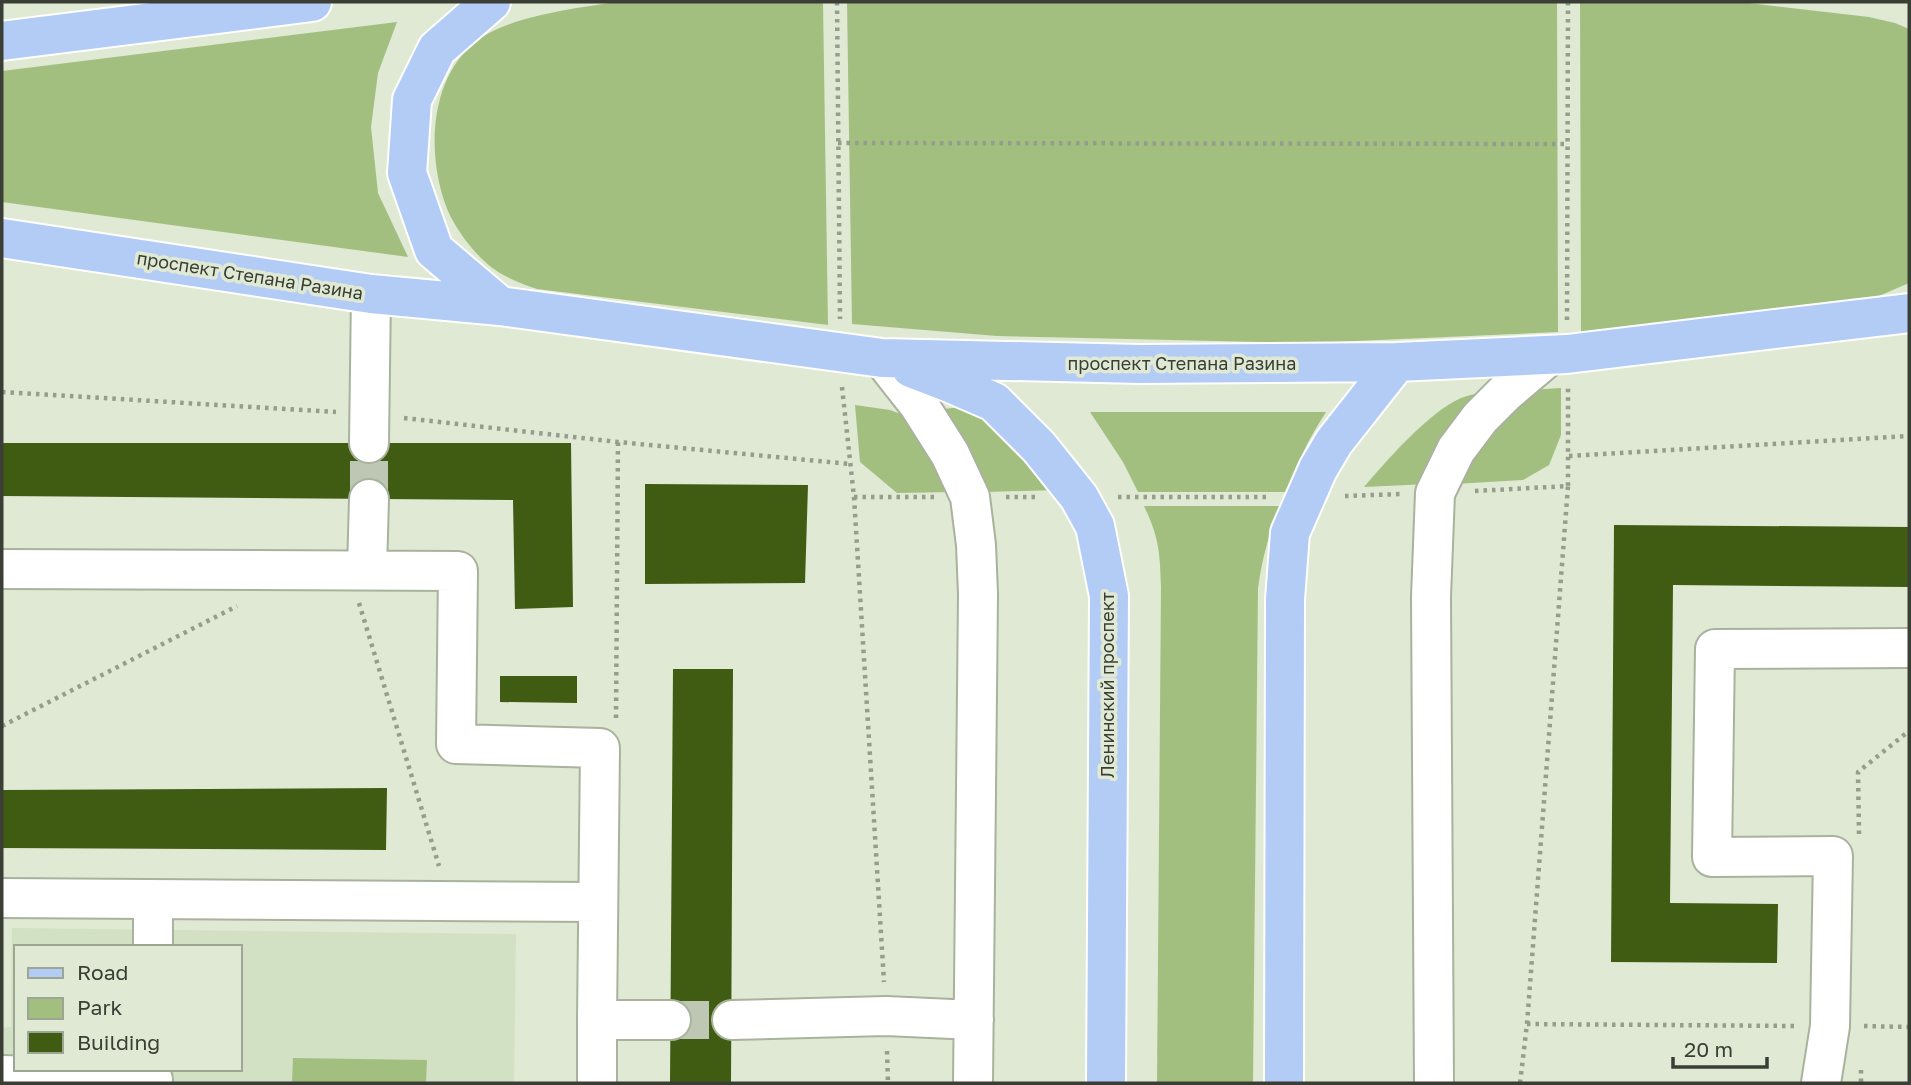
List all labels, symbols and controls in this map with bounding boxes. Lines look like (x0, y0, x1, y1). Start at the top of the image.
street label: проспект Степана Разина (135, 246, 365, 304)
street label: проспект Степана Разина (1068, 352, 1296, 374)
street label: Ленинский проспект (1096, 592, 1118, 778)
legend (14, 945, 242, 1071)
text: Road (77, 959, 128, 985)
text: Park (77, 994, 123, 1020)
scale bar (1673, 1026, 1768, 1070)
text: Building (77, 1029, 160, 1055)
text: 20 m (1684, 1036, 1733, 1062)

